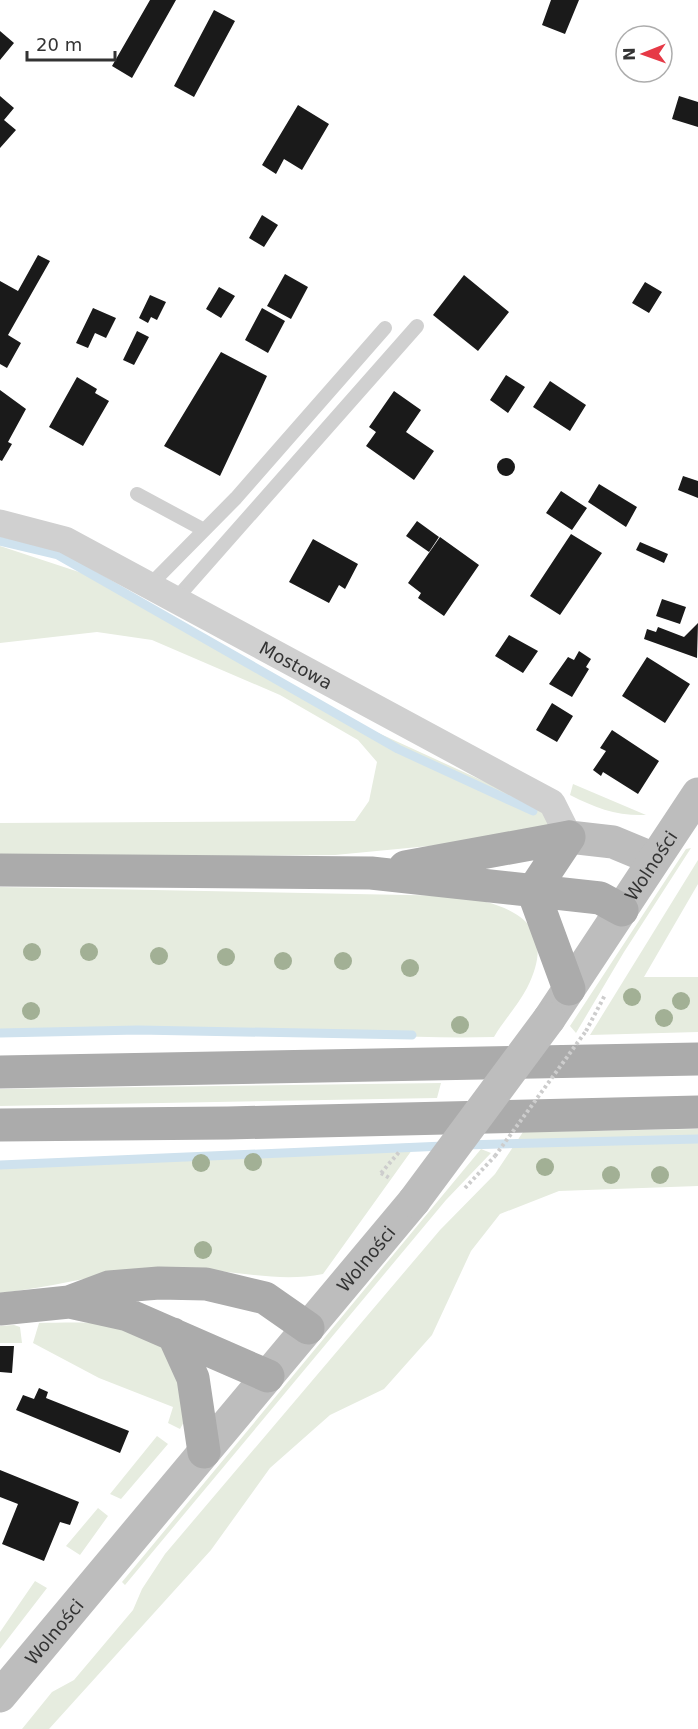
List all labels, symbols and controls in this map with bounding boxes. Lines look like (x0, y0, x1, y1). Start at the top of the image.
scale bar (27, 24, 116, 62)
north arrow (614, 24, 674, 84)
text: 20 m (36, 34, 82, 55)
text: N (620, 47, 639, 61)
street label: Mostowa (256, 637, 336, 693)
street label: Wolności (620, 827, 681, 905)
street label: Wolności (332, 1222, 399, 1296)
street label: Wolności (20, 1594, 87, 1669)

